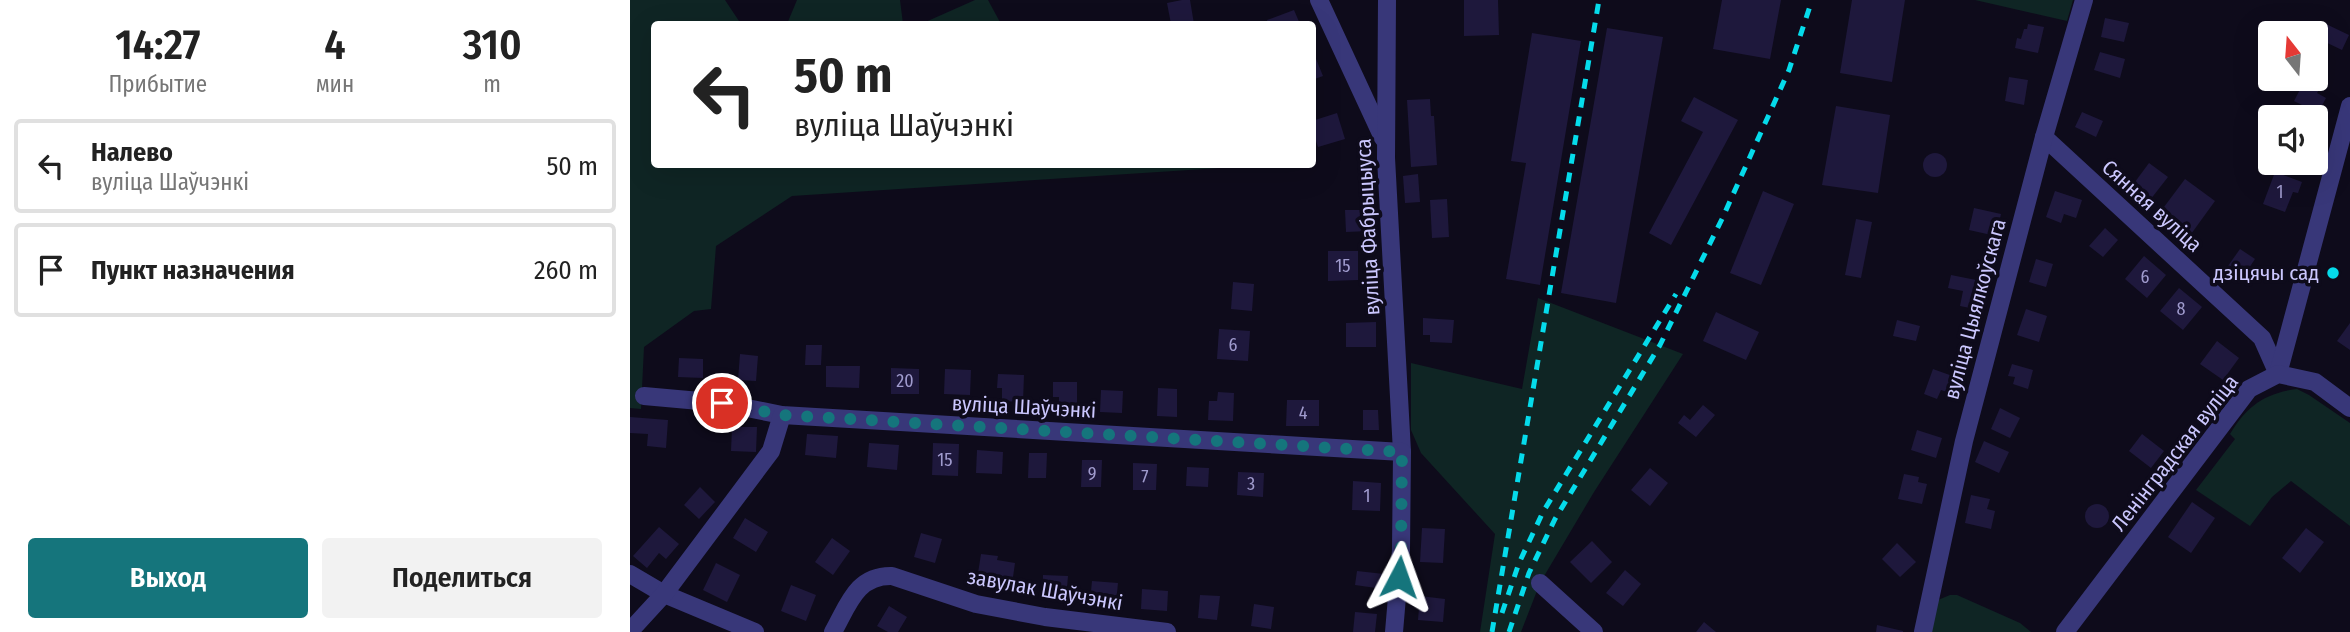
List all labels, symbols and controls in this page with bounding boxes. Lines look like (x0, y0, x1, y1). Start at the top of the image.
text: 14:27 (115, 20, 200, 70)
text: 4 (324, 20, 346, 70)
text: 310 (463, 20, 522, 70)
north arrow (2258, 21, 2328, 91)
map controls (2258, 21, 2328, 175)
text: 50 m (794, 46, 892, 105)
icon: left (679, 49, 770, 140)
text: Прибытие (108, 70, 207, 98)
text: мин (316, 70, 354, 98)
text: m (483, 70, 501, 98)
button: sound (2258, 105, 2328, 175)
text: вуліца Шаўчэнкі (794, 106, 1014, 144)
text: Налево (91, 137, 173, 168)
street label: вуліца Фабрыцыуса (1350, 138, 1386, 316)
icon: left (32, 147, 70, 185)
text: 50 m (546, 151, 598, 182)
street label: Сянная вуліца (2097, 154, 2207, 258)
text: вуліца Шаўчэнкі (91, 168, 249, 196)
house number: 1 (2276, 181, 2284, 203)
street label: вуліца Цыялкоўскага (1938, 216, 2012, 402)
icon: arrive (32, 251, 70, 289)
text: Пункт назначения (91, 255, 295, 286)
text: 260 m (534, 255, 598, 286)
house number: 15 (1335, 255, 1351, 277)
place label: дзіцячы сад (2213, 260, 2319, 286)
marker: дзіцячы сад (2325, 265, 2341, 281)
house number: 6 (2141, 266, 2150, 288)
house number: 8 (2177, 298, 2186, 320)
house number: 6 (1229, 334, 1238, 356)
house number: 20 (896, 370, 914, 392)
street label: Ленінградская вуліца (2106, 370, 2244, 536)
pin (692, 373, 752, 433)
icon: arrive (703, 384, 741, 422)
street label: вуліца Шаўчэнкі (951, 390, 1097, 424)
house number: 4 (1299, 402, 1308, 424)
house number: 15 (937, 449, 953, 471)
house number: 9 (1088, 463, 1096, 485)
house number: 7 (1141, 466, 1149, 488)
house number: 3 (1247, 473, 1255, 495)
house number: 1 (1363, 485, 1371, 507)
button: Выход (28, 538, 308, 618)
button: Поделиться (322, 538, 602, 618)
position arrow (1362, 540, 1436, 614)
street label: завулак Шаўчэнкі (965, 564, 1125, 616)

